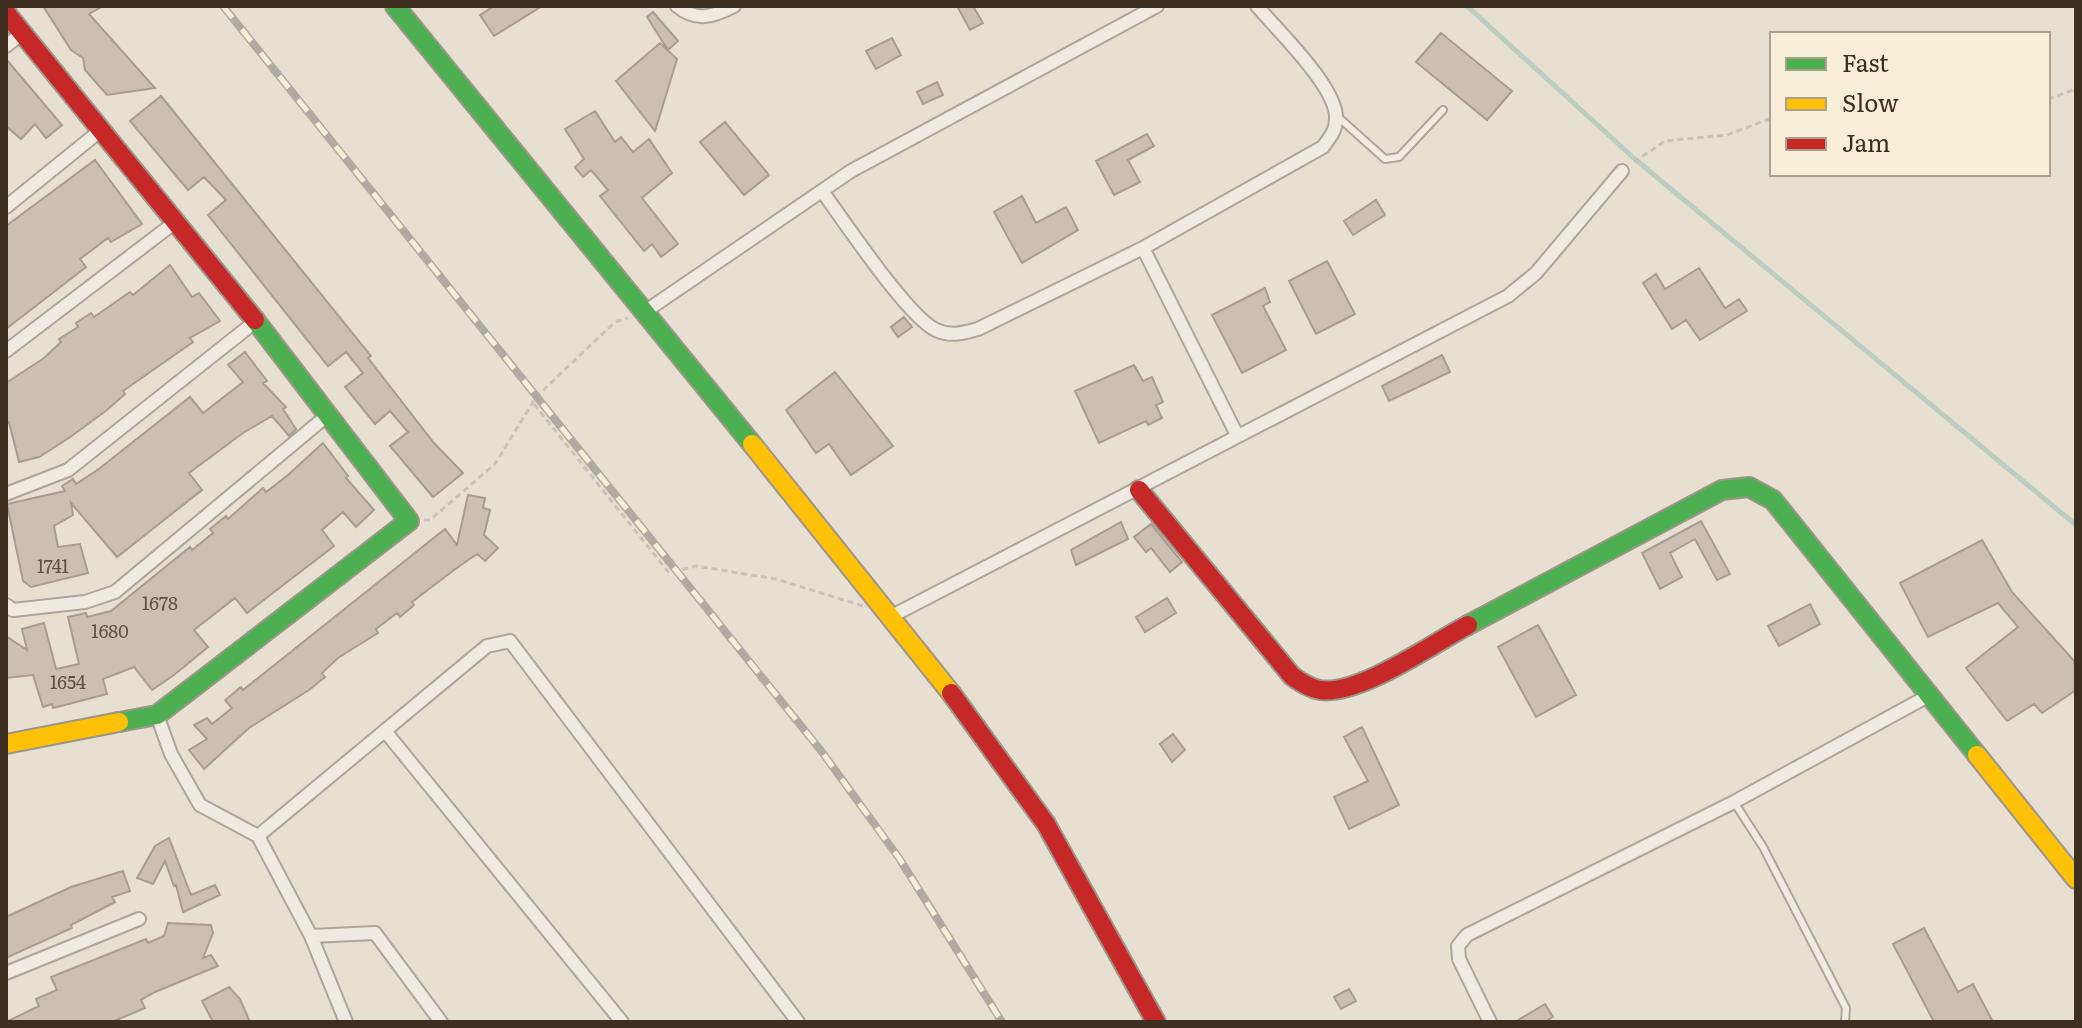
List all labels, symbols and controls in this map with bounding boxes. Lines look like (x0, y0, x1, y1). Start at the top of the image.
legend (1770, 32, 2050, 176)
text: Fast (1842, 44, 1889, 79)
text: Slow (1842, 84, 1899, 119)
text: Jam (1842, 124, 1890, 159)
house number: 1741 (37, 552, 69, 579)
house number: 1678 (142, 589, 178, 616)
house number: 1680 (91, 617, 129, 644)
house number: 1654 (50, 668, 86, 695)

